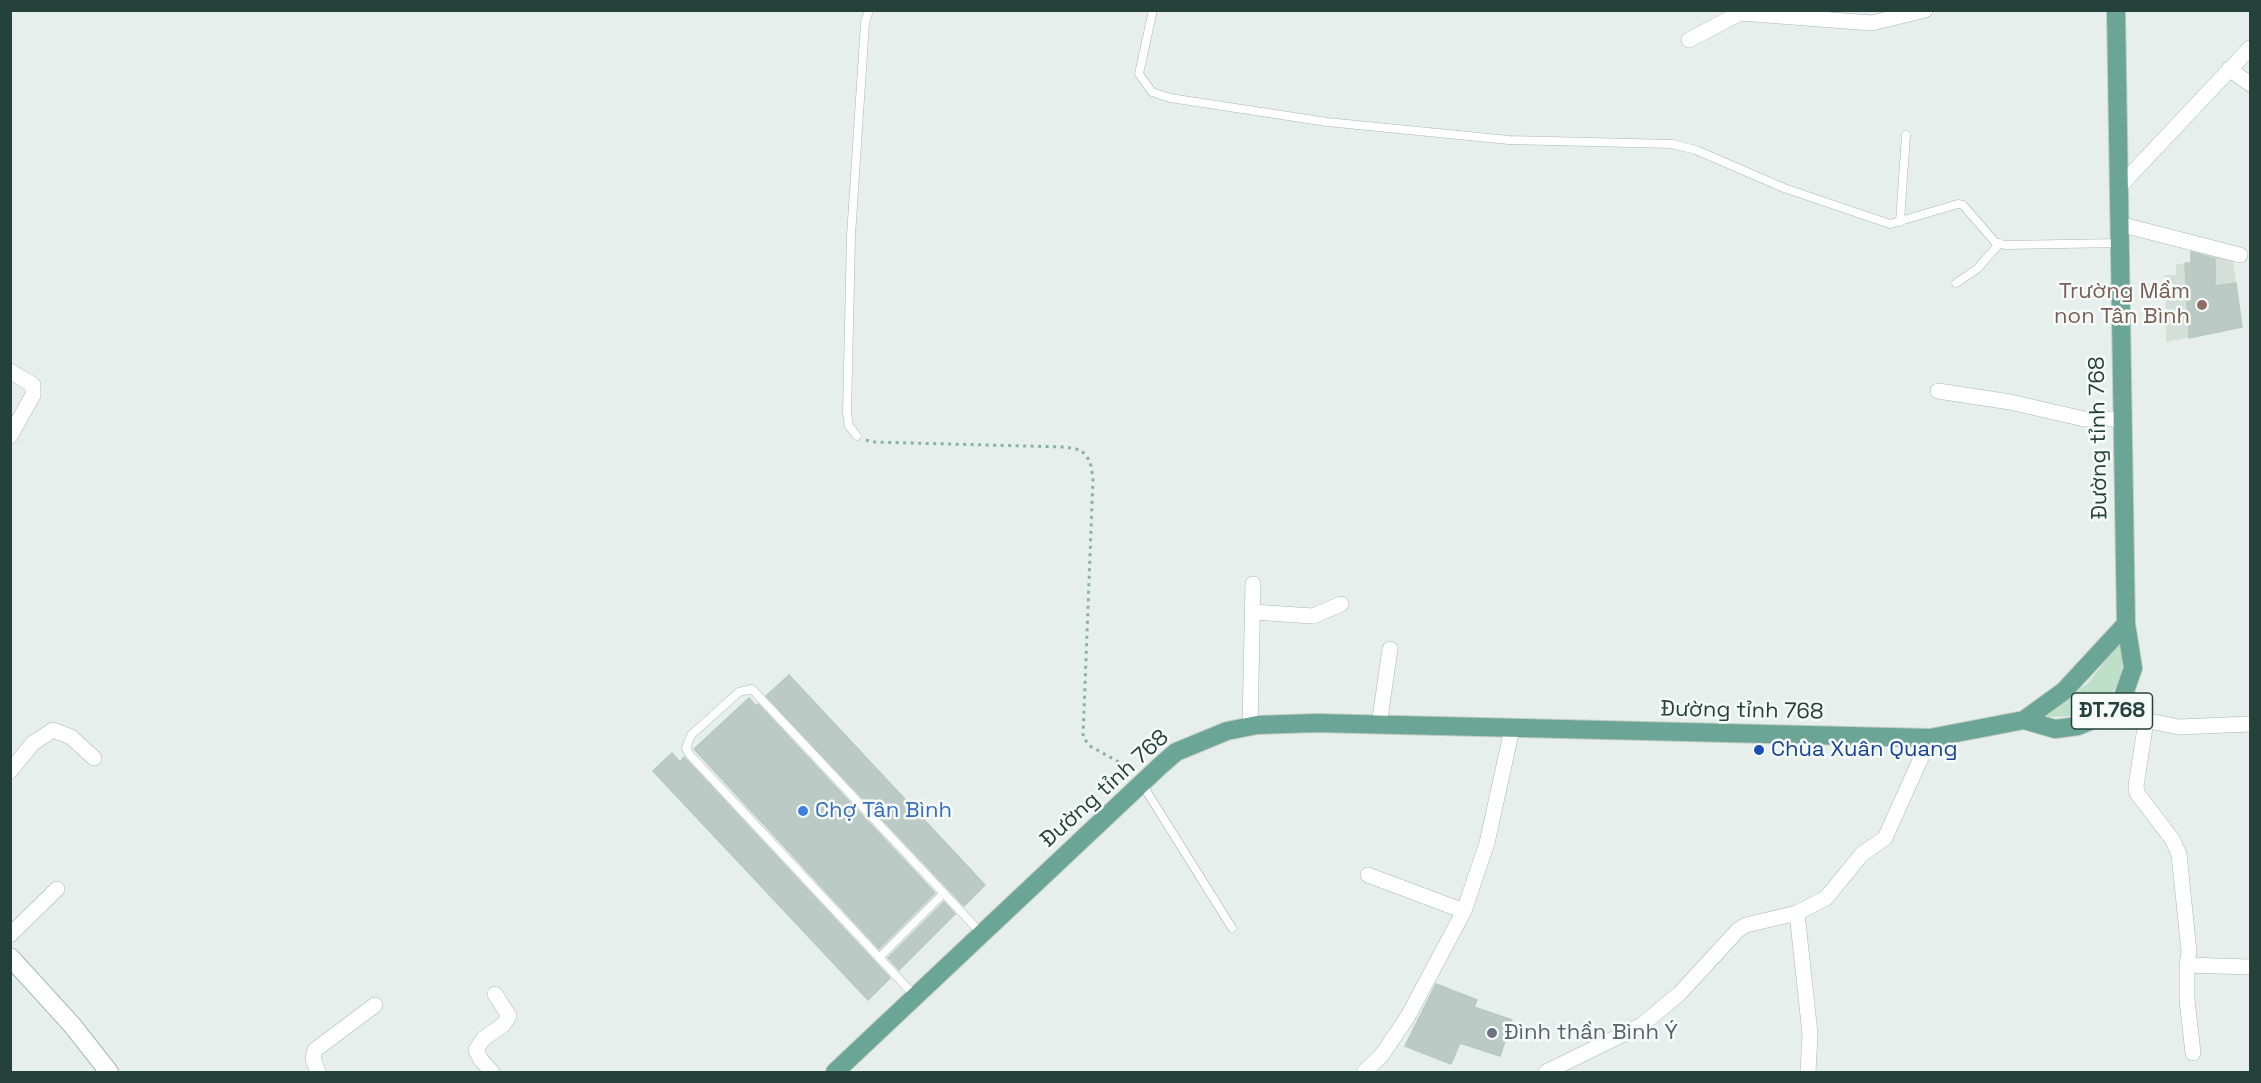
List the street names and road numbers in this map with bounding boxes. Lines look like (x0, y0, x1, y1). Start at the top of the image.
street label: Đường tỉnh 768 (2084, 356, 2114, 520)
road number: ĐT.768 (2072, 693, 2152, 729)
street label: Đường tỉnh 768 (1660, 696, 1824, 726)
street label: Đường tỉnh 768 (1036, 725, 1174, 853)

